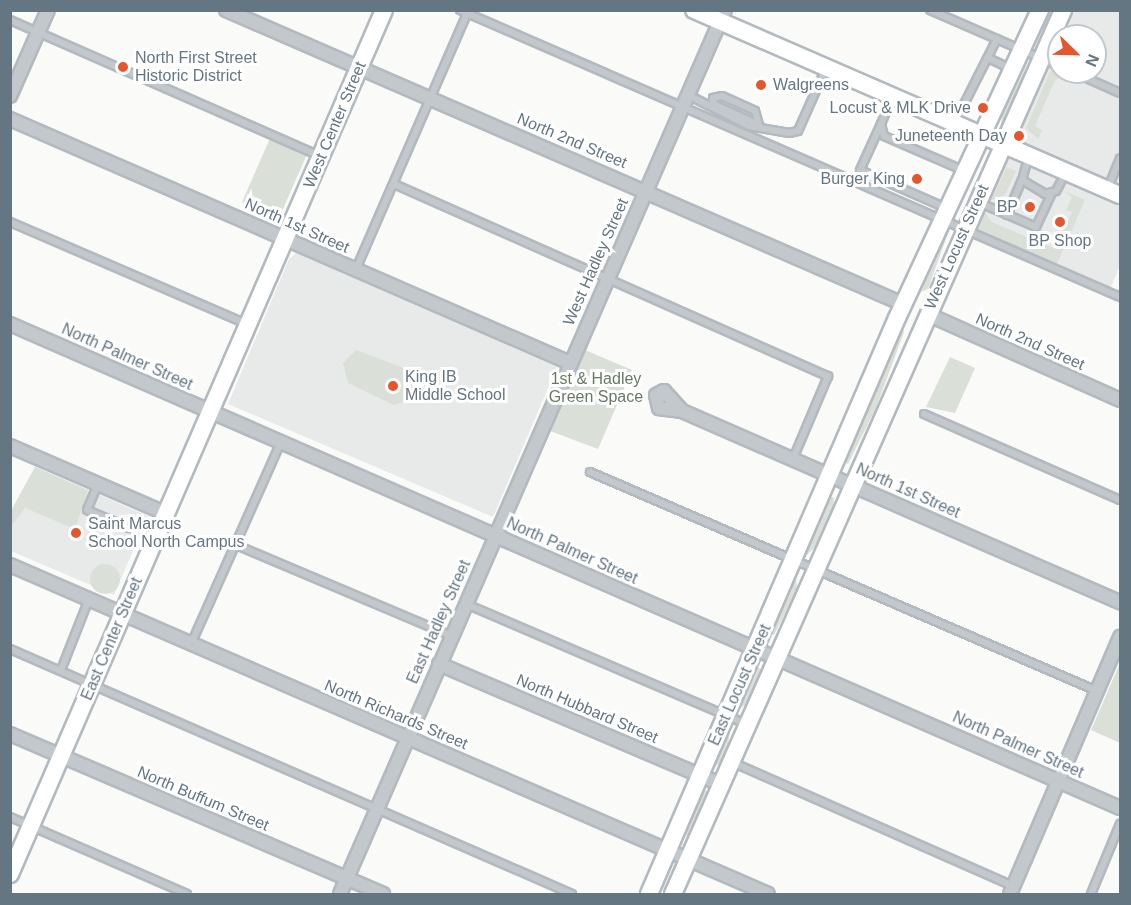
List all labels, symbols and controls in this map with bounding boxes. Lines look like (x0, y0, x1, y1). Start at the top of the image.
north arrow (1047, 24, 1107, 84)
place label: North First Street Historic District (135, 48, 257, 86)
text: N (1082, 52, 1102, 69)
street label: West Center Street (300, 59, 370, 191)
marker: North First Street Historic District (116, 60, 130, 74)
place label: Walgreens (773, 75, 849, 95)
marker: Walgreens (754, 78, 768, 92)
place label: Locust & MLK Drive (830, 98, 971, 118)
marker: Locust & MLK Drive (976, 101, 990, 115)
street label: North 2nd Street (514, 109, 630, 173)
place label: Juneteenth Day (895, 126, 1007, 146)
marker: Juneteenth Day (1012, 129, 1026, 143)
place label: Burger King (821, 169, 905, 189)
marker: Burger King (910, 172, 924, 186)
street label: West Locust Street (921, 181, 993, 313)
street label: North 1st Street (242, 194, 352, 258)
street label: West Hadley Street (559, 195, 633, 329)
place label: BP (997, 197, 1018, 217)
marker: BP (1023, 200, 1037, 214)
marker: BP Shop (1053, 215, 1067, 229)
place label: BP Shop (1028, 231, 1092, 251)
street label: North 2nd Street (972, 309, 1088, 375)
street label: North Palmer Street (59, 319, 195, 395)
place label: King IB Middle School (405, 367, 506, 405)
park label: 1st & Hadley Green Space (549, 369, 643, 407)
marker: King IB Middle School (386, 379, 400, 393)
street label: North 1st Street (853, 459, 963, 523)
street label: North Palmer Street (504, 513, 640, 589)
place label: Saint Marcus School North Campus (88, 514, 245, 552)
marker: Saint Marcus School North Campus (69, 526, 83, 540)
street label: East Hadley Street (403, 557, 475, 687)
street label: East Center Street (77, 575, 147, 703)
street label: East Locust Street (705, 621, 775, 749)
street label: North Hubbard Street (513, 670, 661, 748)
street label: North Richards Street (321, 676, 471, 754)
street label: North Palmer Street (950, 707, 1086, 783)
street label: North Buffum Street (134, 763, 272, 835)

